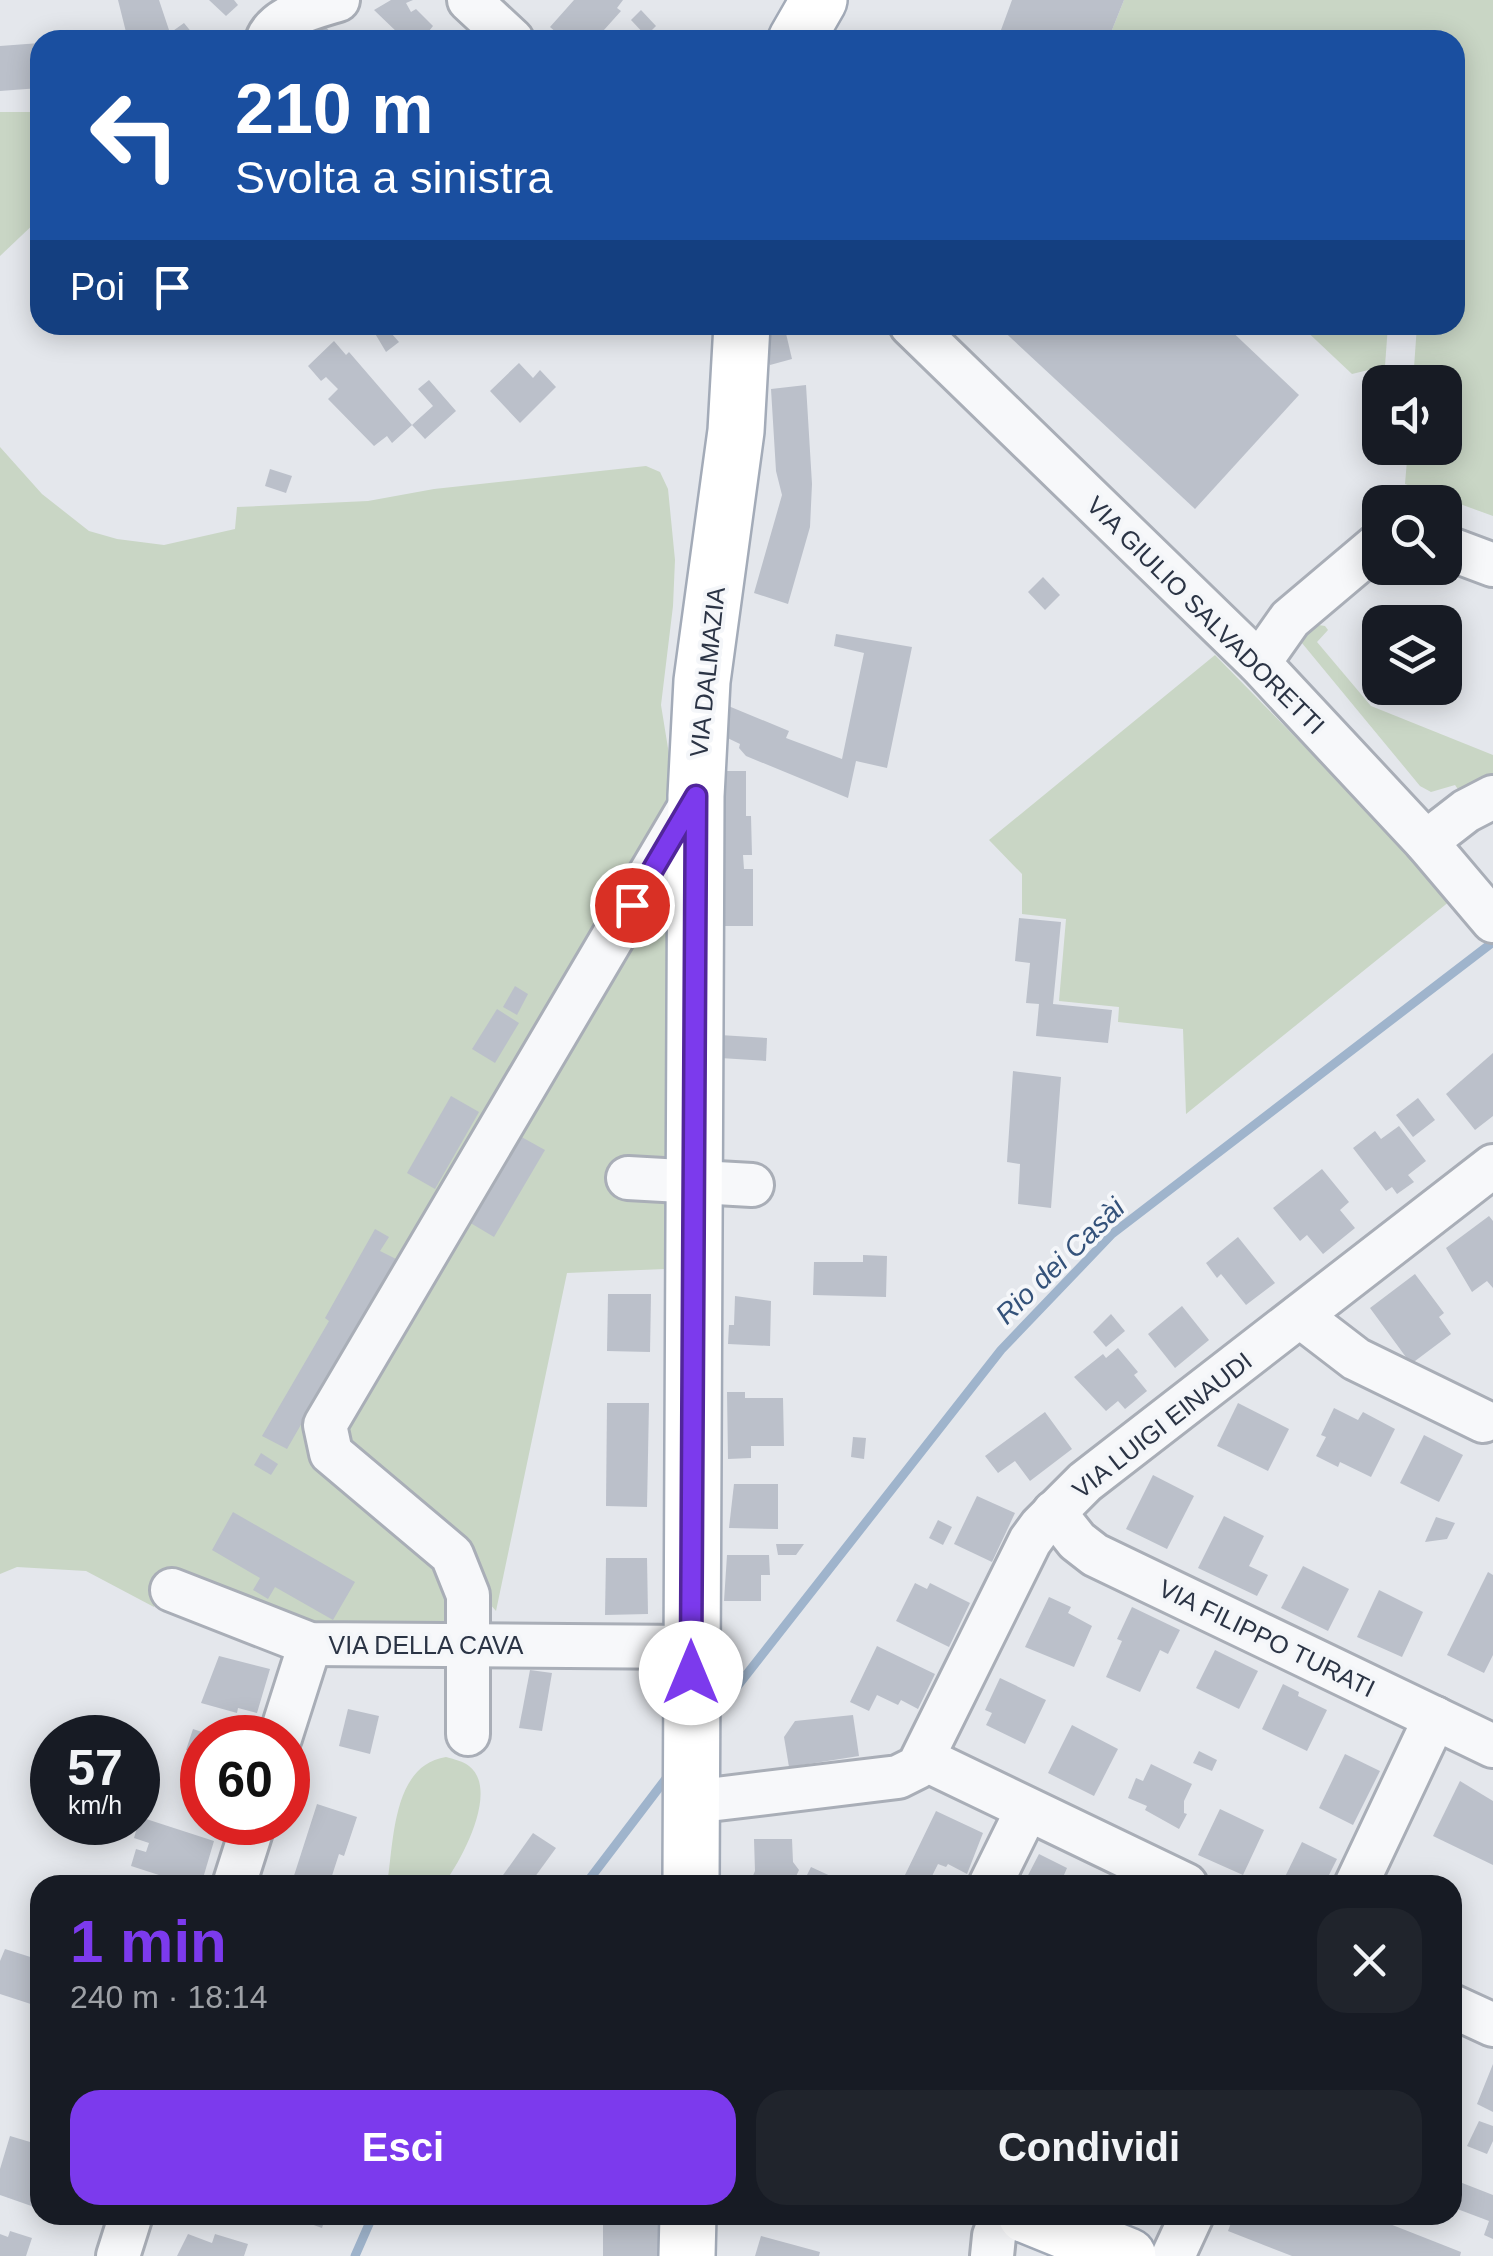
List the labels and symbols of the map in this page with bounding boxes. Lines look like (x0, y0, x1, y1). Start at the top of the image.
street label: VIA GIULIO SALVADORETTI (1081, 490, 1331, 740)
street label: VIA DALMAZIA (684, 585, 730, 758)
pin (590, 863, 675, 948)
water label: Rio dei Casài (989, 1191, 1131, 1330)
street label: VIA LUIGI EINAUDI (1067, 1346, 1257, 1504)
street label: VIA FILIPPO TURATI (1155, 1574, 1379, 1702)
position arrow (639, 1621, 743, 1725)
street label: VIA DELLA CAVA (328, 1631, 524, 1659)
speed limit sign: 60 (180, 1715, 310, 1845)

